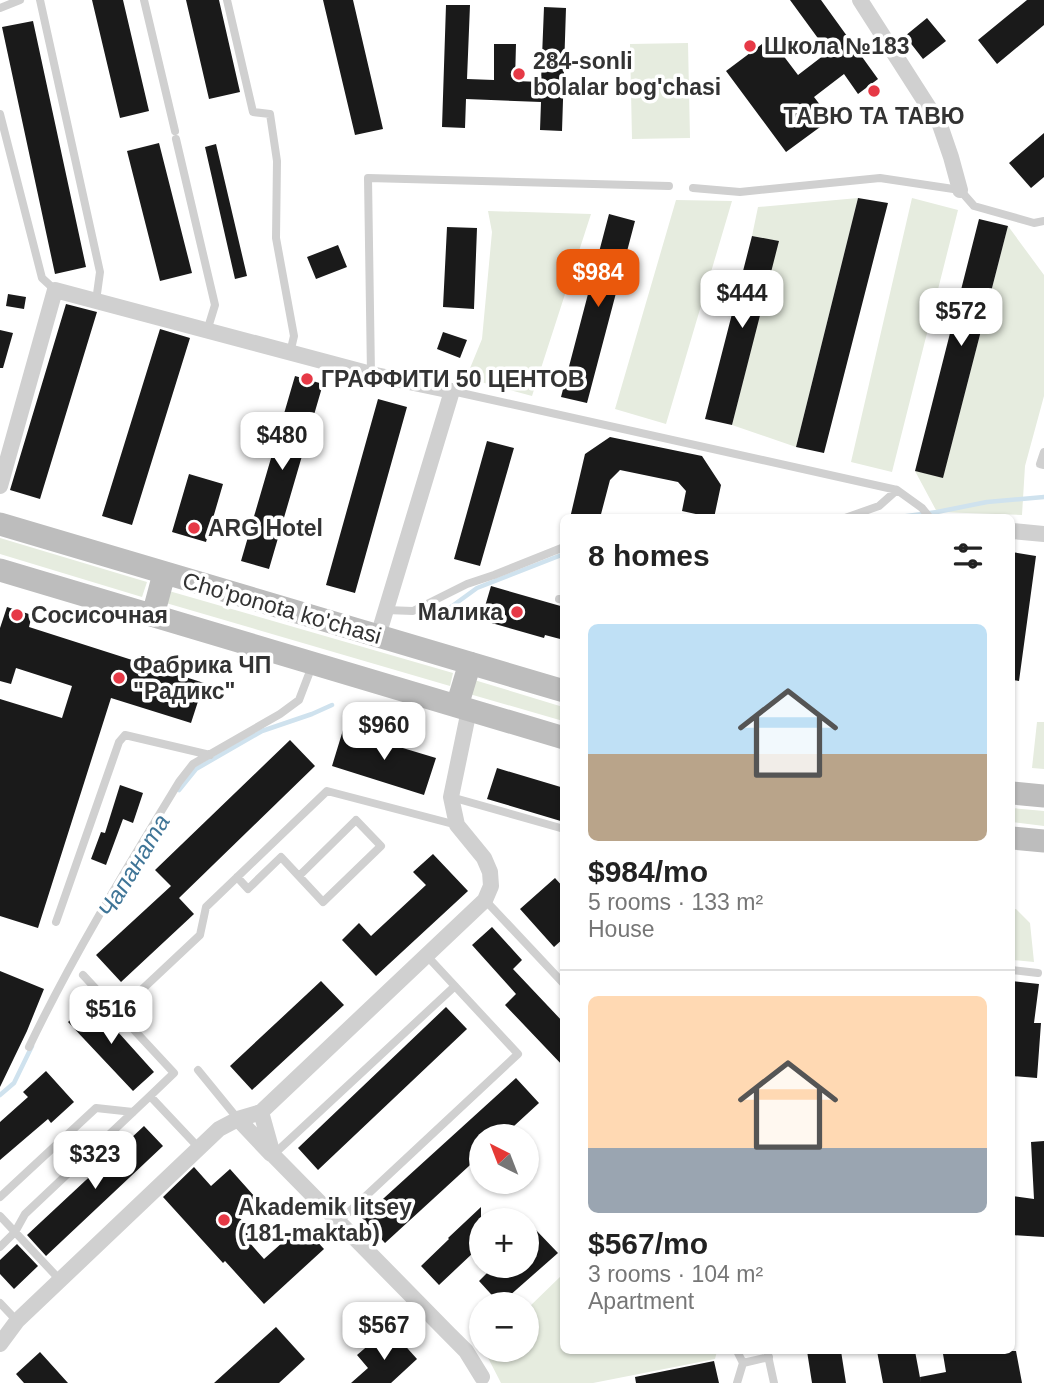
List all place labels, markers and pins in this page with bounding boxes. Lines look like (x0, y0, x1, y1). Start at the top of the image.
place label: Школа №183 (764, 33, 910, 59)
marker: Школа №183 (742, 38, 758, 54)
place label: 284-sonli bolalar bog'chasi (533, 48, 721, 100)
marker: 284-sonli bolalar bog'chasi (511, 66, 527, 82)
marker: ТАВЮ ТА ТАВЮ (866, 83, 882, 99)
place label: ТАВЮ ТА ТАВЮ (783, 103, 965, 129)
pin: $984 (557, 250, 639, 309)
pin: $444 (701, 270, 783, 330)
pin: $572 (920, 288, 1002, 348)
place label: ГРАФФИТИ 50 ЦЕНТОВ (321, 366, 585, 392)
marker: ГРАФФИТИ 50 ЦЕНТОВ (299, 371, 315, 387)
pin: $480 (241, 412, 323, 472)
place label: ARG Hotel (208, 515, 323, 541)
marker: ARG Hotel (186, 520, 202, 536)
place label: Малика (418, 599, 503, 625)
place label: Сосисочная (31, 602, 168, 628)
marker: Малика (509, 604, 525, 620)
marker: Сосисочная (9, 607, 25, 623)
place label: Фабрика ЧП "Радикс" (133, 652, 271, 704)
marker: Фабрика ЧП "Радикс" (111, 670, 127, 686)
pin: $960 (343, 702, 425, 762)
pin: $516 (70, 986, 152, 1046)
pin: $323 (54, 1132, 136, 1191)
place label: Akademik litsey (181-maktab) (238, 1194, 412, 1246)
marker: Akademik litsey (181-maktab) (216, 1212, 232, 1228)
pin: $567 (343, 1302, 425, 1362)

